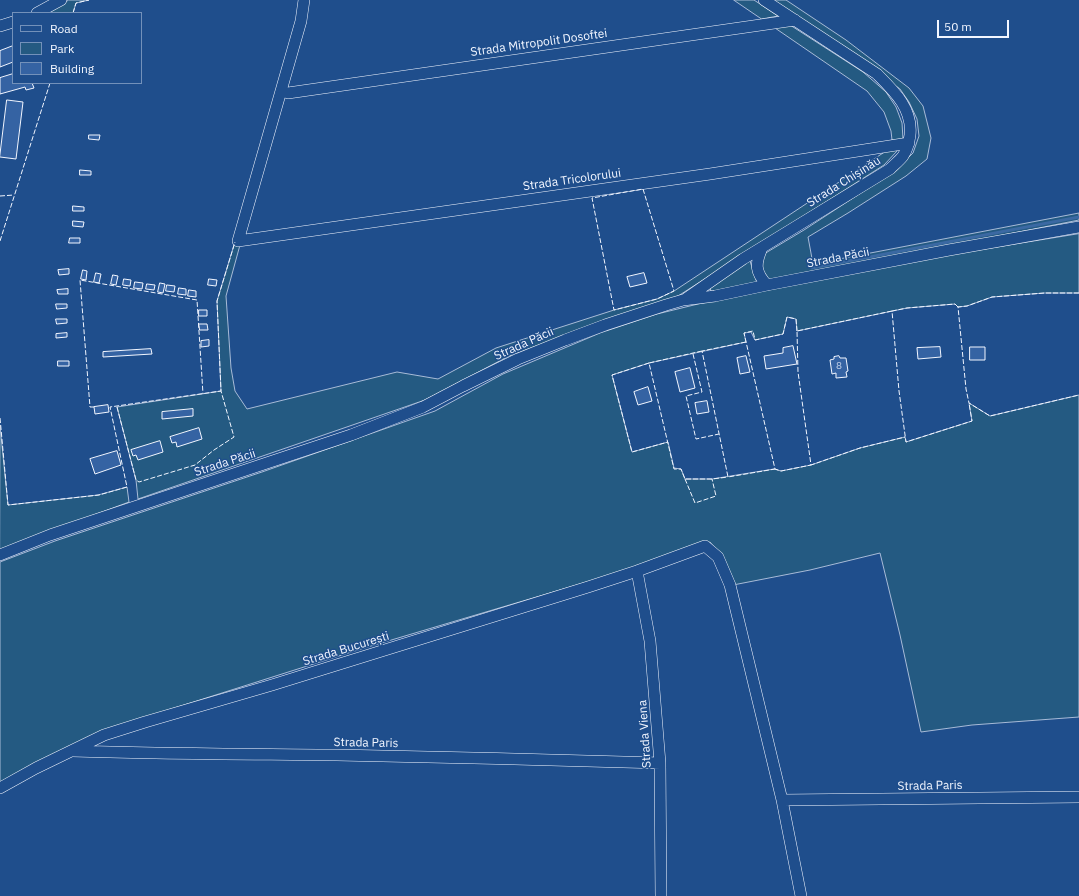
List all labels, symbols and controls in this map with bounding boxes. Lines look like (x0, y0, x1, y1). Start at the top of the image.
legend (12, 12, 142, 84)
scale bar (939, 12, 1011, 38)
text: 50 m (944, 19, 972, 34)
text: Road (50, 21, 78, 36)
street label: Strada Mitropolit Dosoftei (470, 26, 608, 60)
text: Park (50, 41, 74, 56)
text: Building (50, 61, 94, 76)
street label: Strada Chișinău (804, 154, 884, 210)
street label: Strada Tricolorului (522, 166, 622, 194)
street label: Strada Păcii (805, 245, 871, 271)
street label: Strada Păcii (492, 324, 556, 364)
house number: 8 (836, 360, 842, 372)
street label: Strada Păcii (192, 446, 258, 480)
street label: Strada București (301, 629, 391, 669)
street label: Strada Viena (635, 699, 655, 769)
street label: Strada Paris (333, 735, 399, 751)
street label: Strada Paris (897, 778, 963, 794)

